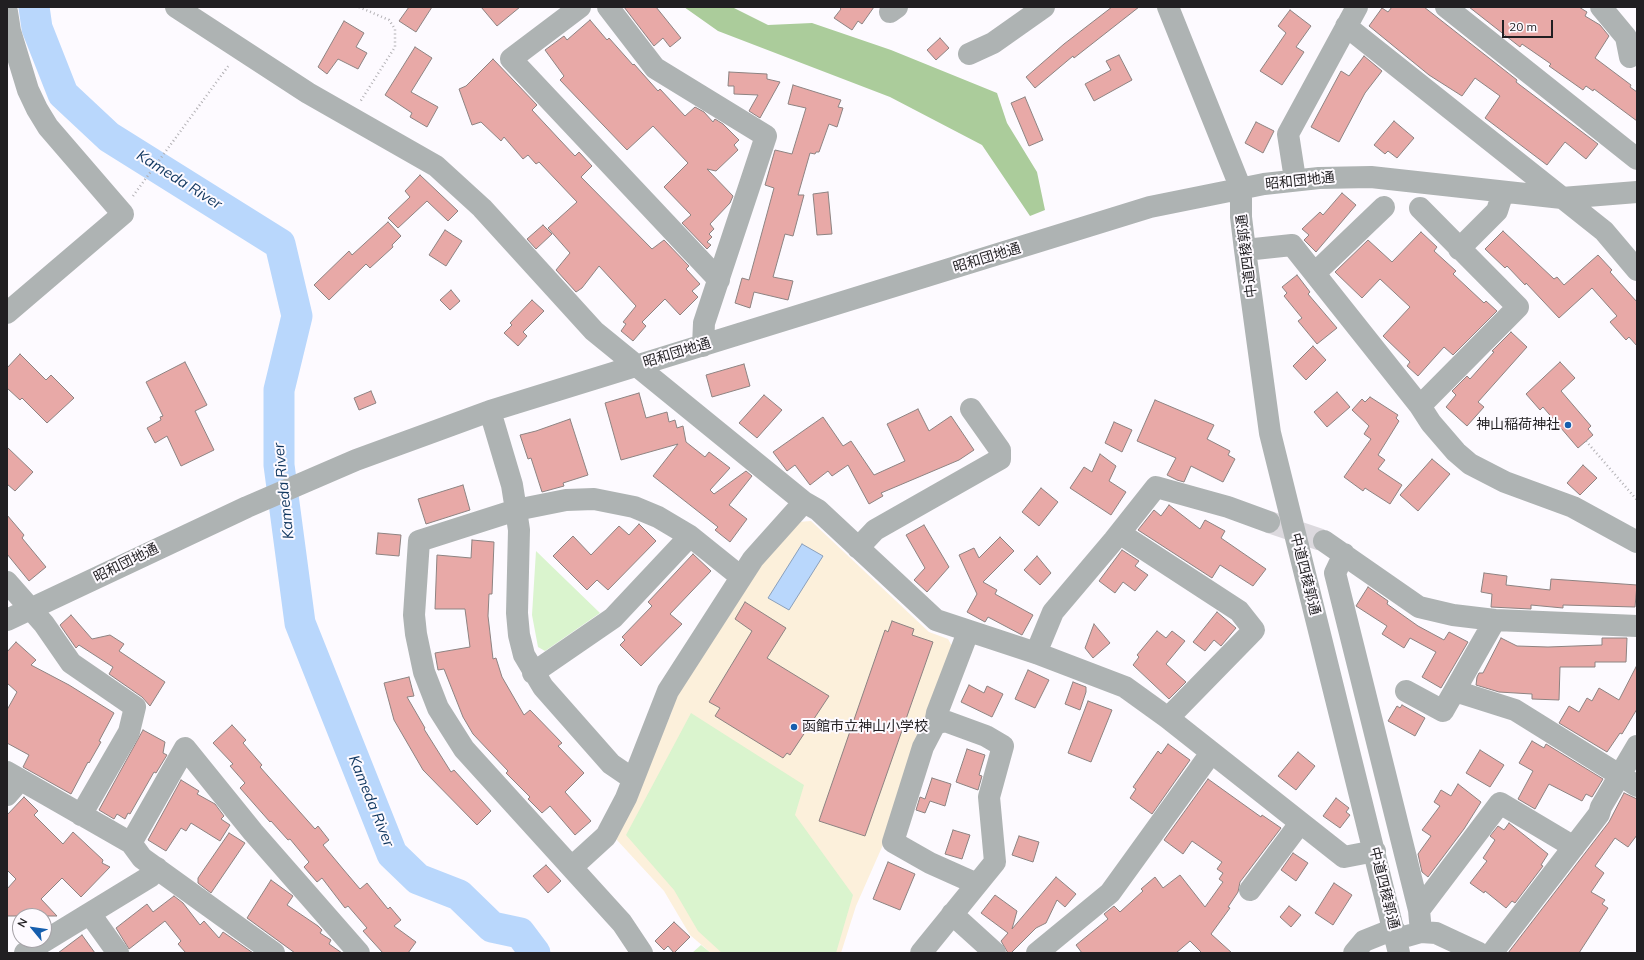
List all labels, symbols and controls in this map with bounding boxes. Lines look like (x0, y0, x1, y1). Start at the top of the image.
scale bar (1504, 12, 1555, 38)
text: 20 m (1509, 19, 1537, 34)
water label: Kameda River (133, 147, 225, 213)
street label: 昭和団地通 (1264, 169, 1336, 193)
street label: 中道四稜郭通 (1234, 213, 1260, 299)
street label: 昭和団地通 (951, 240, 1023, 276)
street label: 昭和団地通 (641, 335, 713, 371)
place label: 神山稲荷神社 (1476, 417, 1560, 433)
marker: 神山稲荷神社 (1563, 420, 1573, 430)
water label: Kameda River (270, 442, 298, 540)
street label: 中道四稜郭通 (1287, 531, 1323, 617)
street label: 昭和団地通 (91, 540, 161, 586)
place label: 函館市立神山小学校 (802, 719, 928, 735)
marker: 函館市立神山小学校 (789, 722, 799, 732)
water label: Kameda River (344, 753, 398, 849)
street label: 中道四稜郭通 (1366, 845, 1402, 931)
north arrow (12, 908, 52, 948)
text: N (14, 916, 31, 930)

